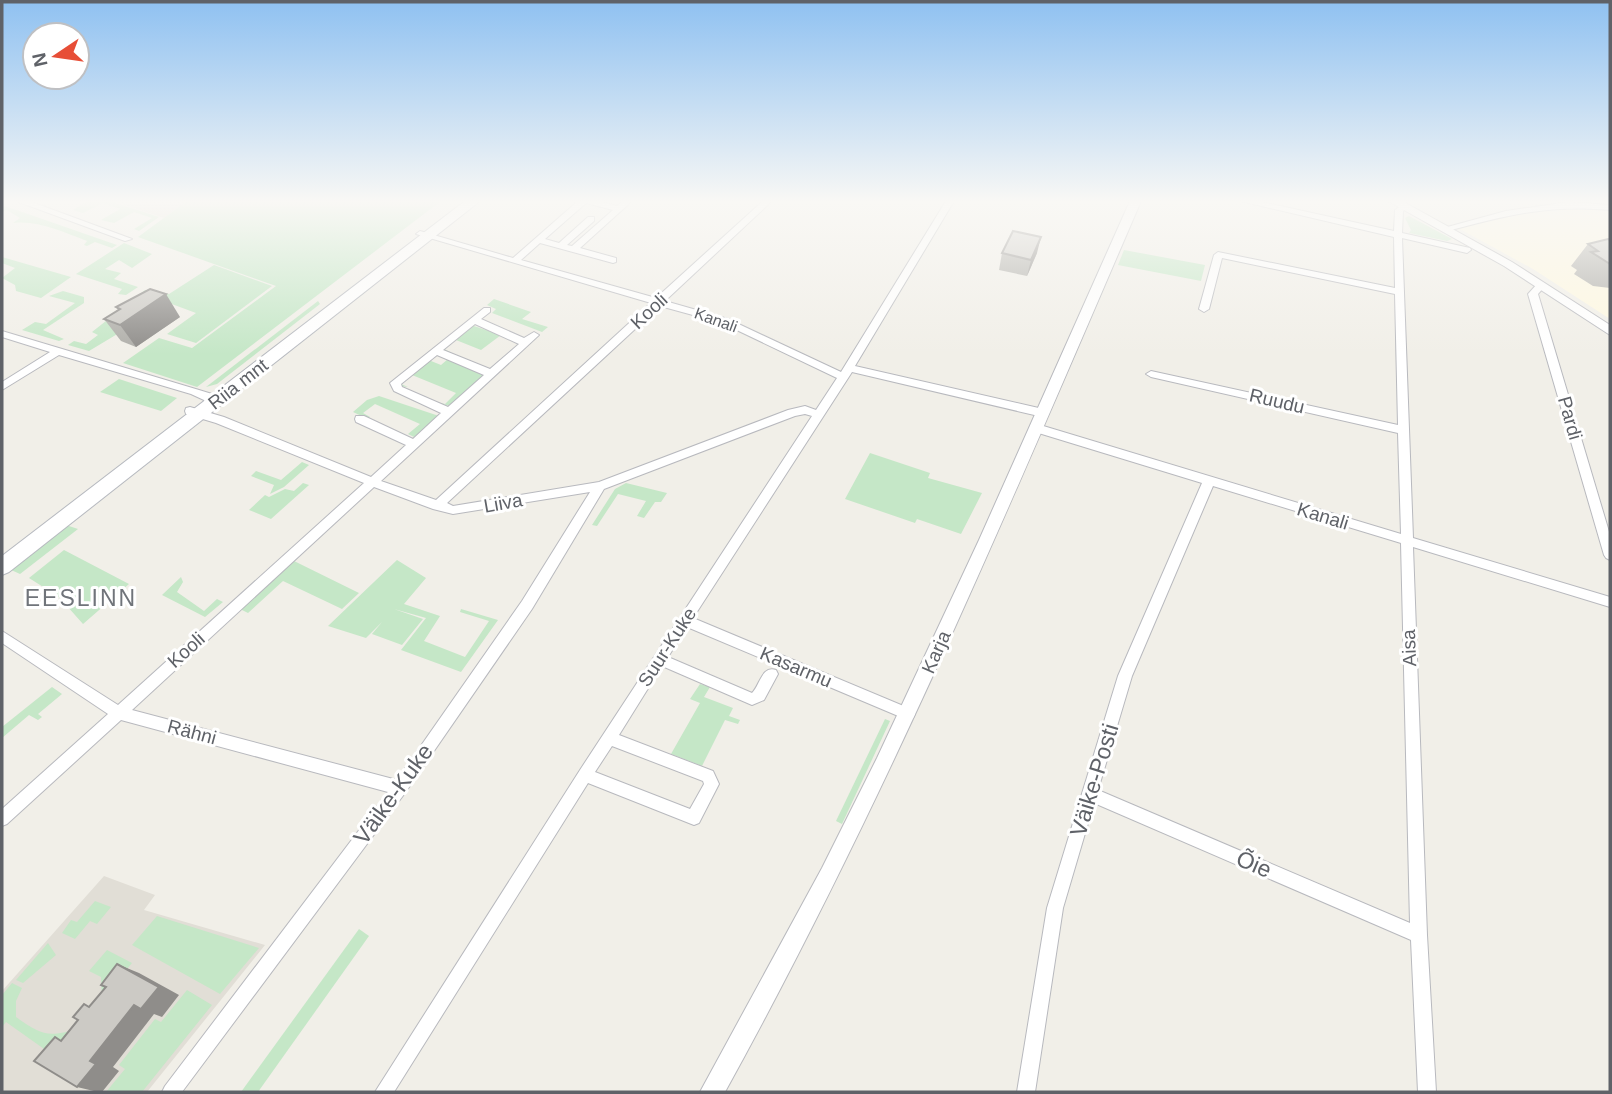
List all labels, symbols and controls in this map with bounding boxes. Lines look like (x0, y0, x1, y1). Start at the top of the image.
north arrow (21, 21, 91, 91)
text: N (28, 51, 52, 69)
street label: Kooli (626, 289, 672, 333)
street label: Kanali (692, 304, 740, 336)
street label: Riia mnt (204, 354, 272, 414)
street label: Ruudu (1247, 384, 1307, 418)
street label: Pardi (1554, 394, 1586, 442)
street label: Liiva (482, 489, 524, 517)
street label: Kanali (1295, 498, 1351, 534)
district label: EESLINN (25, 585, 137, 611)
street label: Suur-Kuke (634, 604, 700, 690)
street label: Karja (917, 627, 955, 677)
street label: Kooli (163, 628, 209, 672)
street label: Aisa (1398, 629, 1420, 667)
street label: Kasarmu (757, 642, 835, 692)
street label: Rähni (165, 715, 219, 749)
street label: Väike-Posti (1065, 721, 1123, 839)
street label: Väike-Kuke (348, 739, 438, 849)
street label: Õie (1232, 844, 1276, 883)

